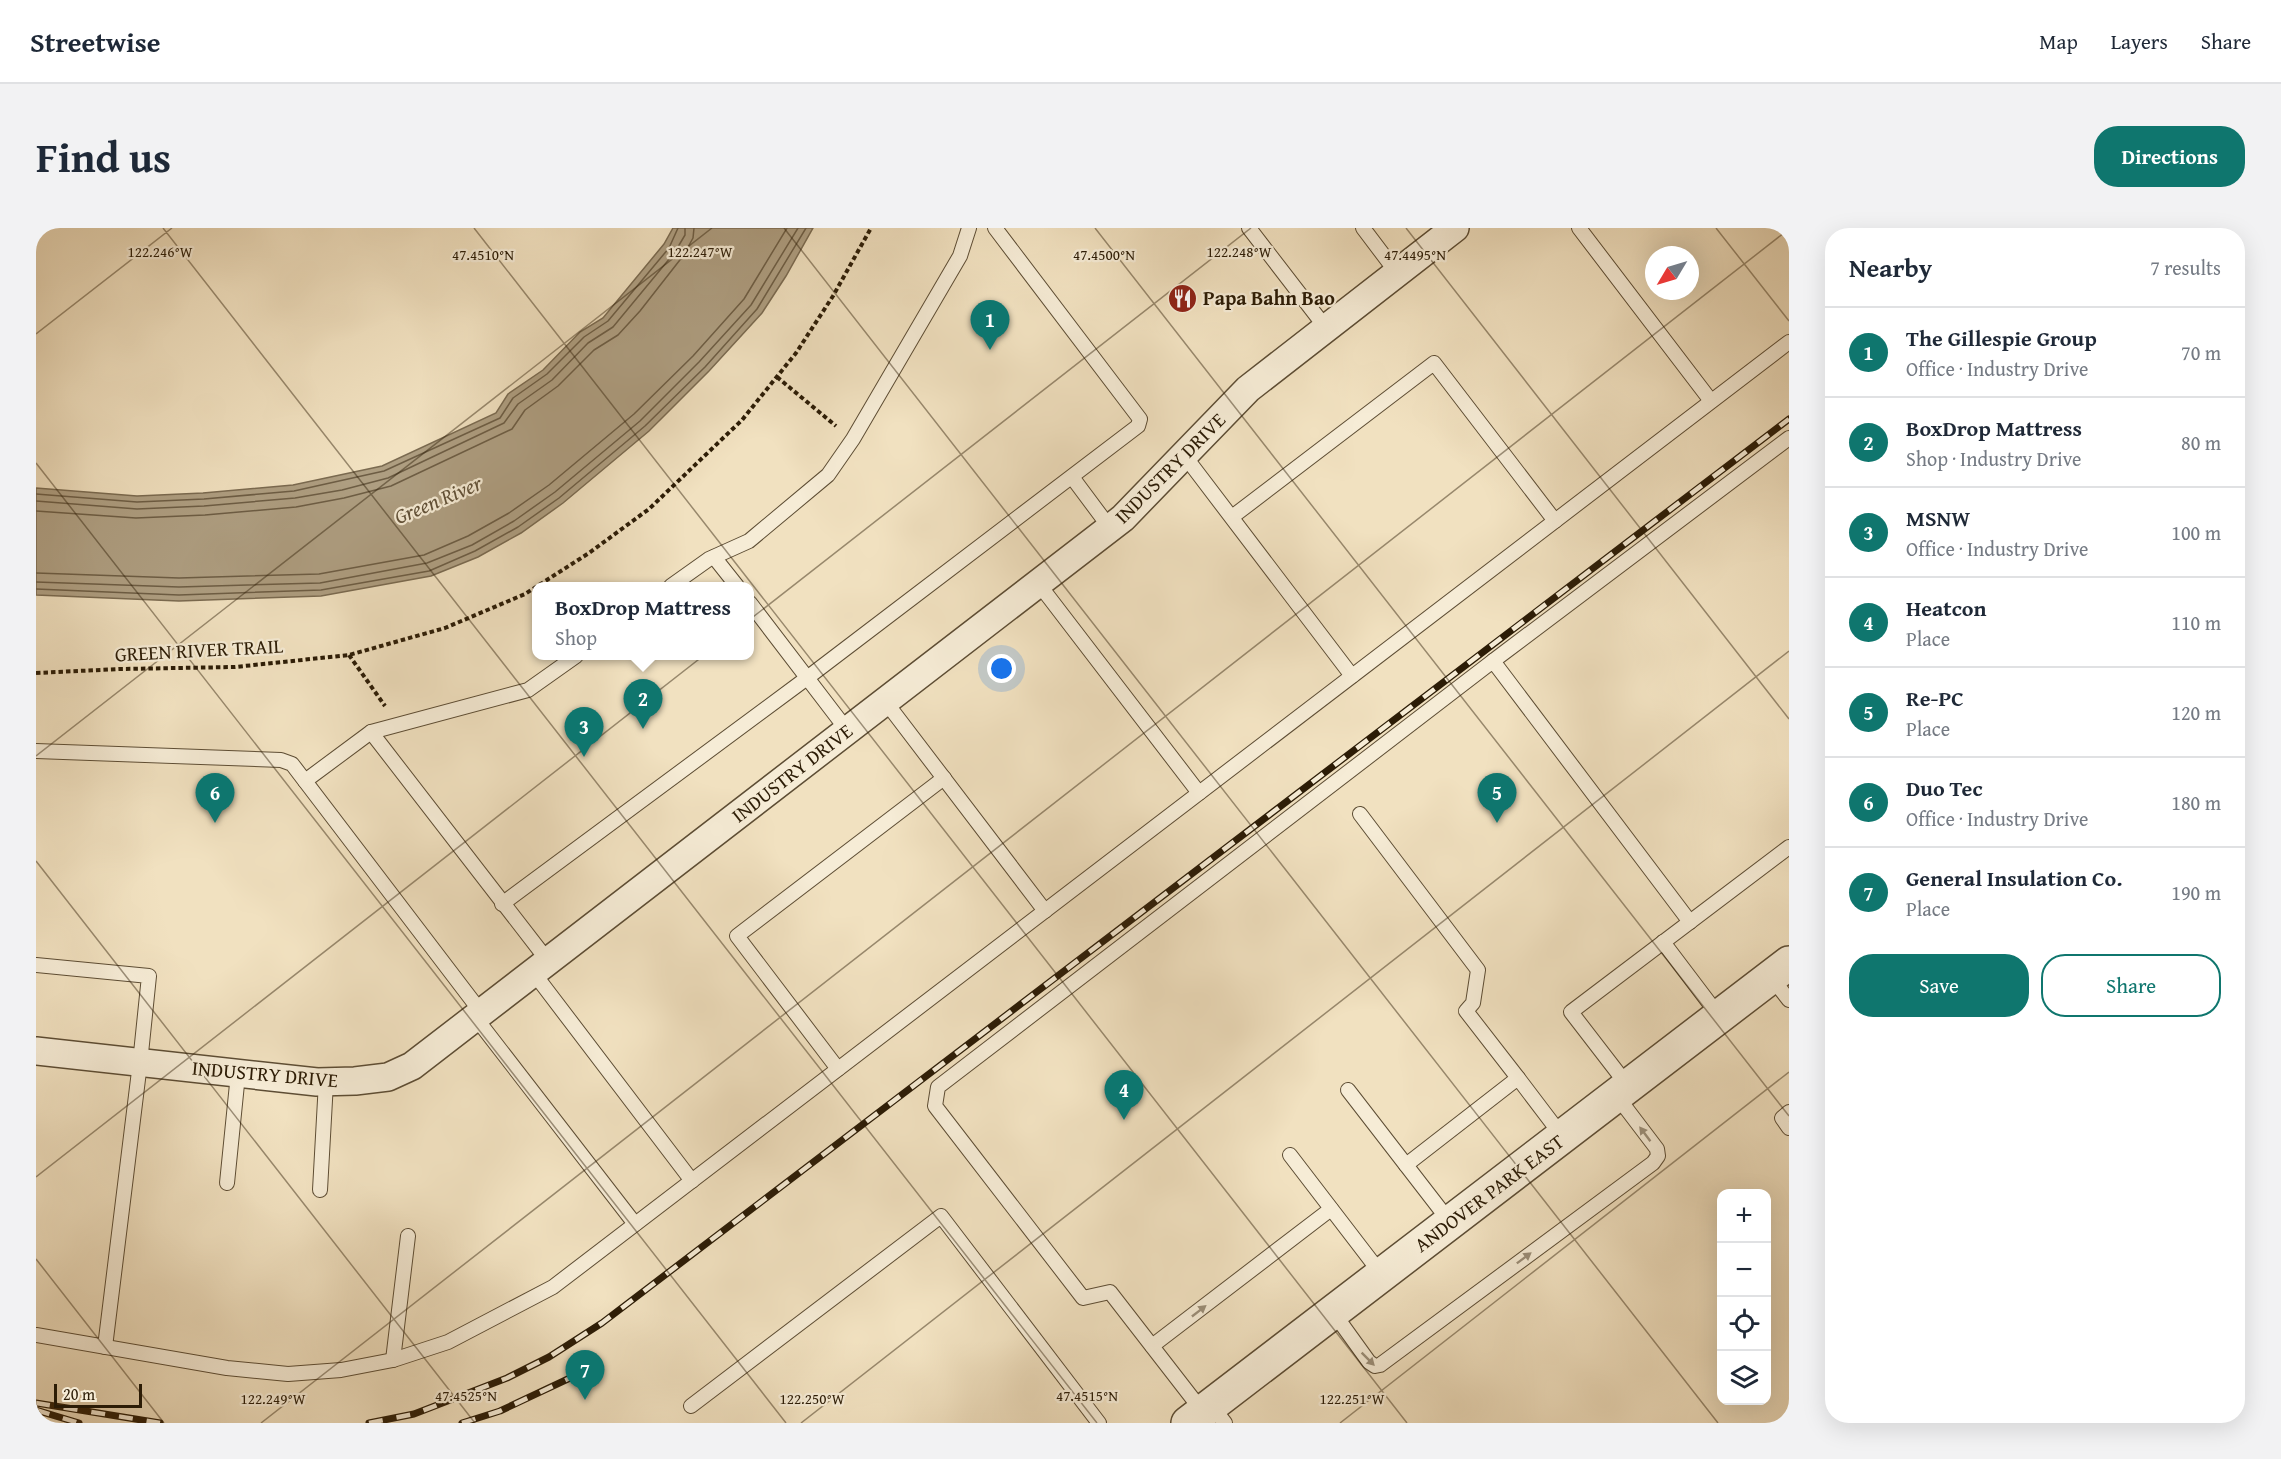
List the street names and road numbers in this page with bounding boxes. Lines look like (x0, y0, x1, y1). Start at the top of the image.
street label: INDUSTRY DRIVE (1108, 406, 1232, 530)
street label: GREEN RIVER TRAIL (114, 631, 284, 668)
street label: INDUSTRY DRIVE (725, 716, 858, 829)
street label: INDUSTRY DRIVE (191, 1053, 339, 1094)
street label: ANDOVER PARK EAST (1408, 1127, 1570, 1259)

